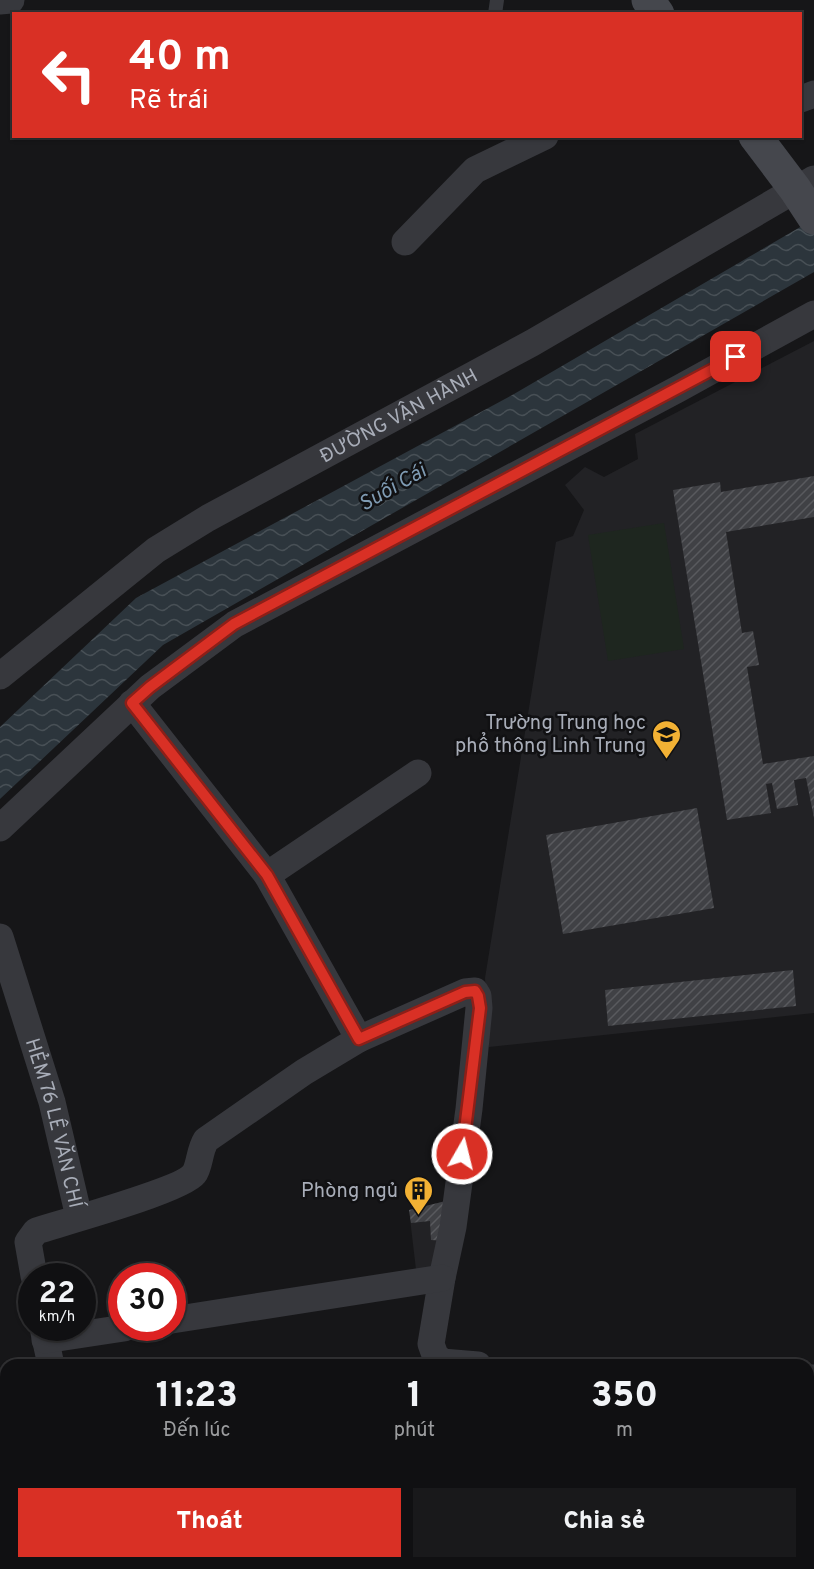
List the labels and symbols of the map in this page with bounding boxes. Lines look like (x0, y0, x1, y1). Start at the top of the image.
pin (710, 331, 761, 382)
street label: ĐƯỜNG VẬN HÀNH (316, 364, 483, 470)
water label: Suối Cái (354, 457, 433, 518)
place label: Trường Trung học phổ thông Linh Trung (455, 711, 646, 760)
school or university icon: Trường Trung học phổ thông Linh Trung (651, 718, 683, 760)
street label: HẺM 76 LÊ VĂN CHÍ (18, 1035, 90, 1213)
position arrow (430, 1122, 494, 1186)
building icon: Phòng ngủ (403, 1174, 435, 1216)
place label: Phòng ngủ (301, 1179, 398, 1205)
speed limit sign: 30 (108, 1263, 186, 1341)

